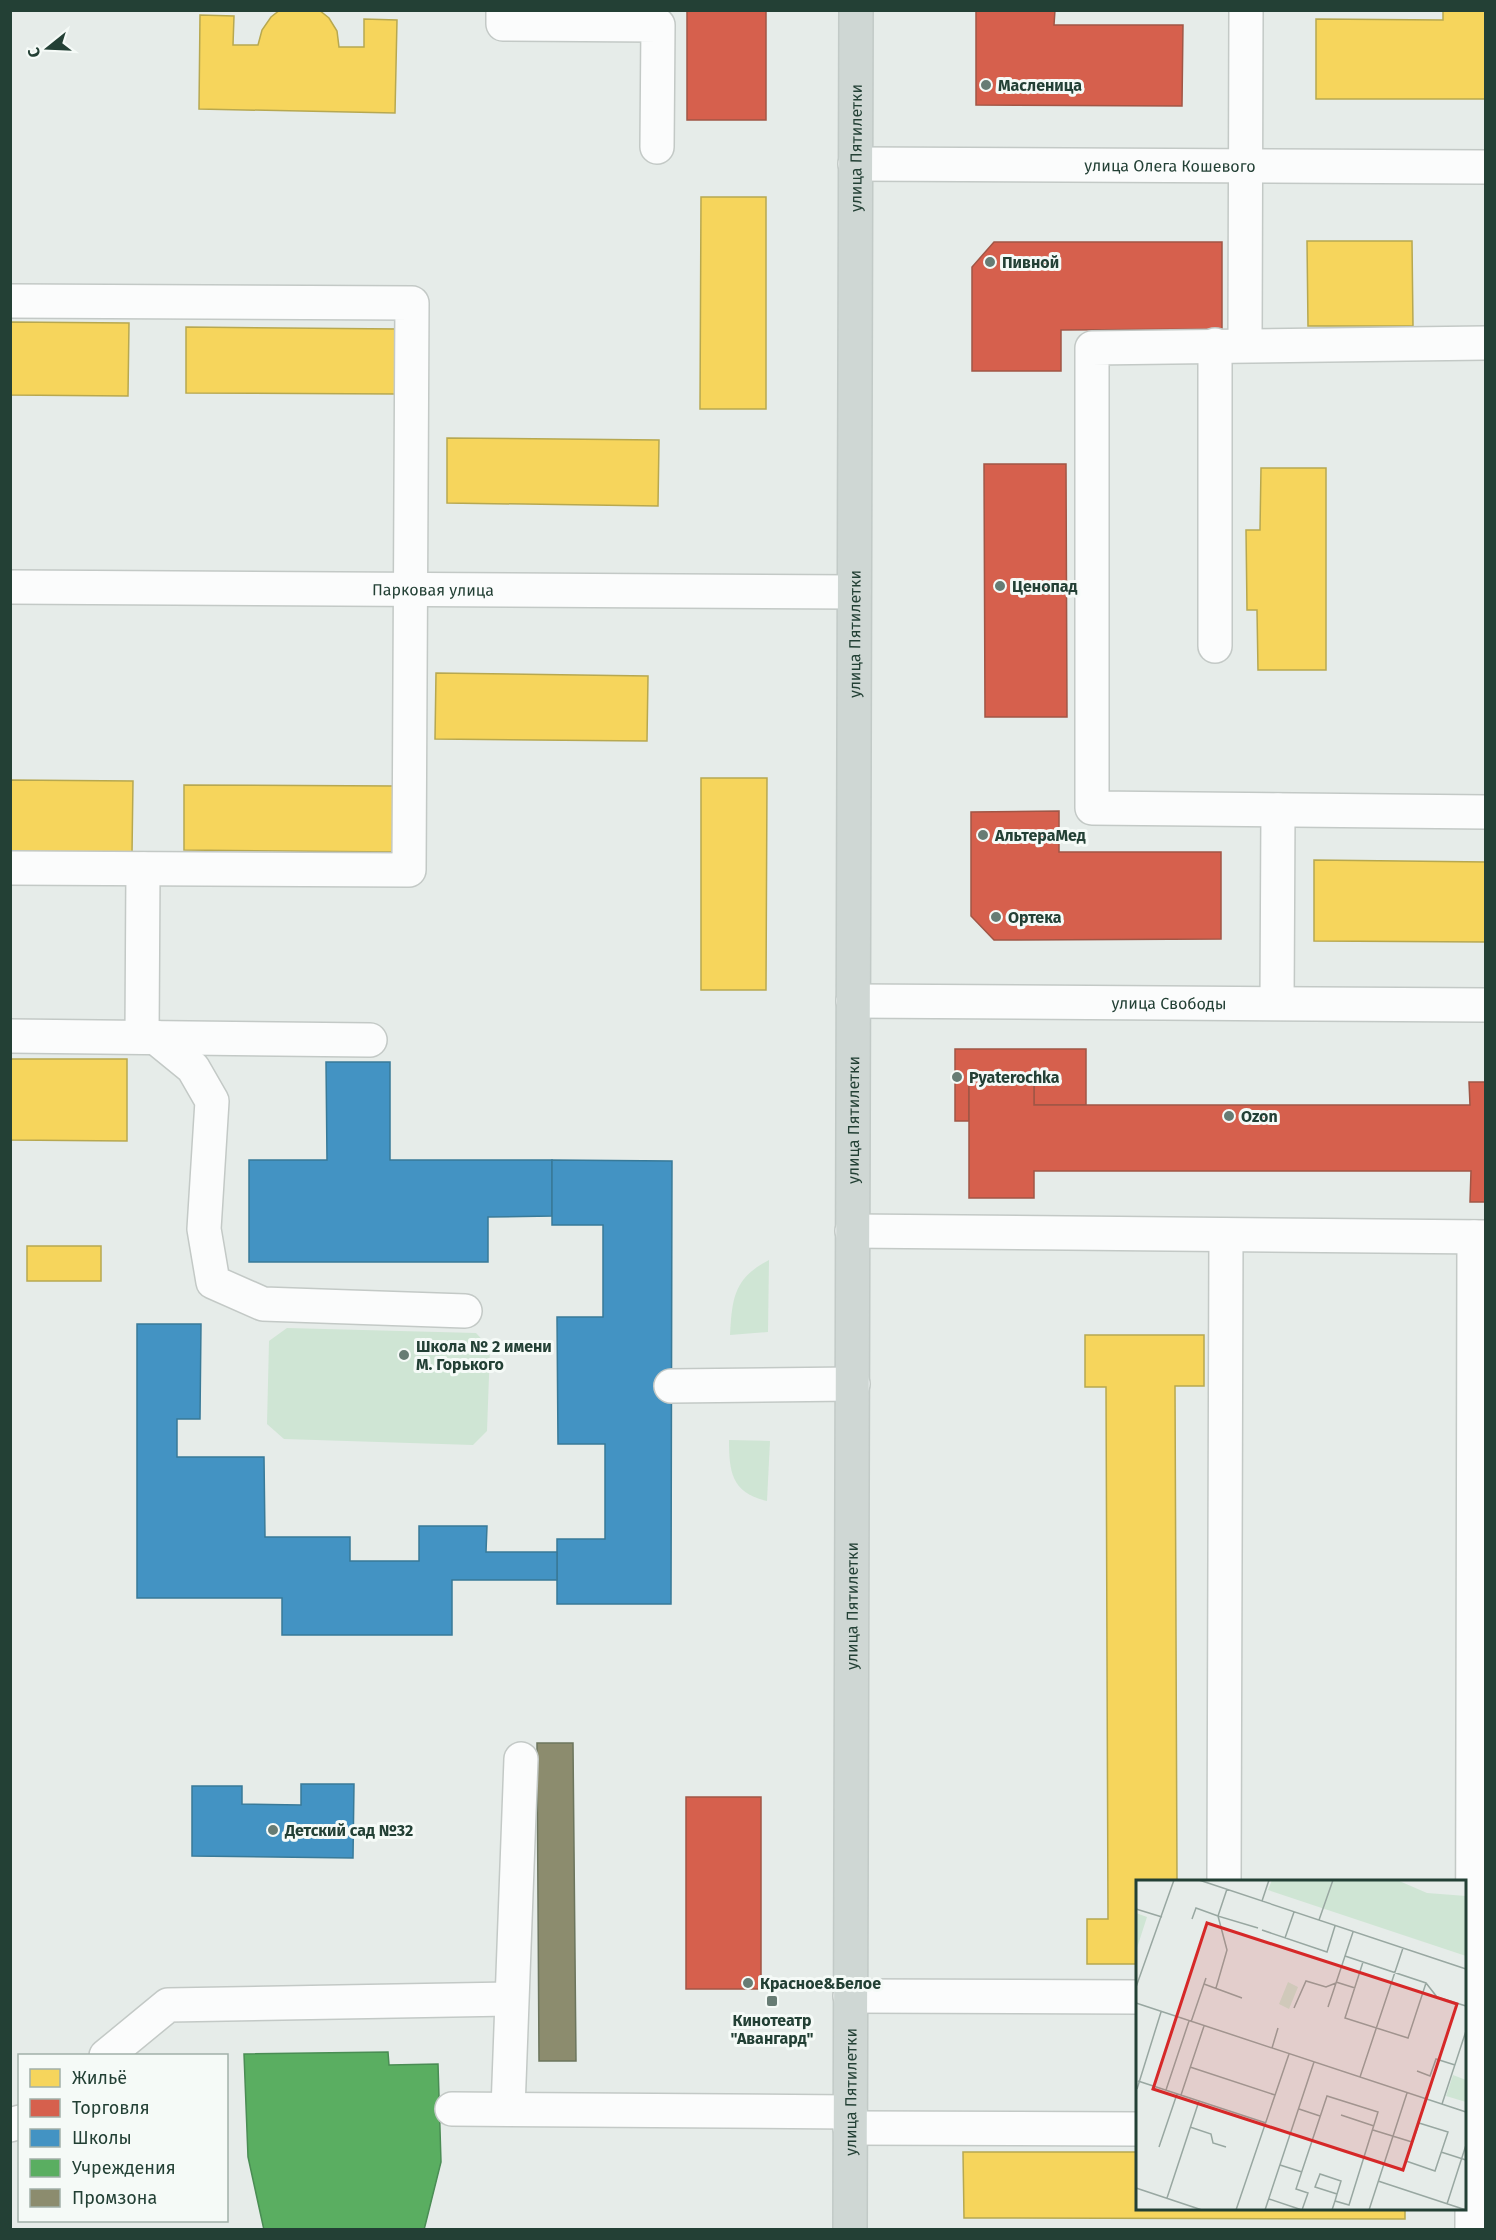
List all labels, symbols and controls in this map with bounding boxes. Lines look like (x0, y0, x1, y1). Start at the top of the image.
north arrow (18, 18, 78, 78)
text: С (24, 44, 45, 60)
place label: Масленица (998, 76, 1082, 95)
marker: Масленица (979, 78, 993, 92)
street label: улица Пятилетки (846, 84, 866, 212)
street label: улица Олега Кошевого (1084, 156, 1256, 176)
place label: Пивной (1002, 253, 1059, 272)
marker: Пивной (983, 255, 997, 269)
street label: улица Пятилетки (845, 570, 864, 698)
place label: Ценопад (1012, 577, 1078, 596)
marker: Ценопад (993, 579, 1007, 593)
street label: Парковая улица (372, 580, 494, 600)
place label: АльтераМед (994, 826, 1086, 845)
marker: АльтераМед (976, 828, 990, 842)
place label: Ортека (1008, 908, 1062, 927)
marker: Ортека (989, 910, 1003, 924)
street label: улица Свободы (1111, 994, 1227, 1013)
street label: улица Пятилетки (844, 1056, 863, 1184)
place label: Pyaterochka (969, 1068, 1060, 1087)
marker: Pyaterochka (950, 1070, 964, 1084)
place label: Ozon (1241, 1107, 1278, 1126)
marker: Ozon (1222, 1109, 1236, 1123)
place label: Школа № 2 имени М. Горького (416, 1337, 552, 1374)
marker: Школа № 2 имени М. Горького (397, 1348, 411, 1362)
street label: улица Пятилетки (843, 1542, 862, 1670)
place label: Детский сад №32 (284, 1821, 413, 1840)
marker: Детский сад №32 (266, 1823, 280, 1837)
inset map (1136, 1880, 1466, 2210)
place label: Красное&Белое (760, 1974, 881, 1993)
marker: Красное&Белое (741, 1976, 755, 1990)
marker: Кинотеатр "Авангард" (765, 1994, 779, 2008)
place label: Кинотеатр "Авангард" (730, 2011, 814, 2048)
street label: улица Пятилетки (841, 2028, 861, 2156)
legend (18, 2054, 228, 2222)
text: Жильё (72, 2067, 127, 2089)
text: Торговля (72, 2097, 150, 2119)
text: Школы (72, 2127, 132, 2149)
text: Учреждения (72, 2157, 176, 2179)
text: Промзона (72, 2187, 157, 2209)

